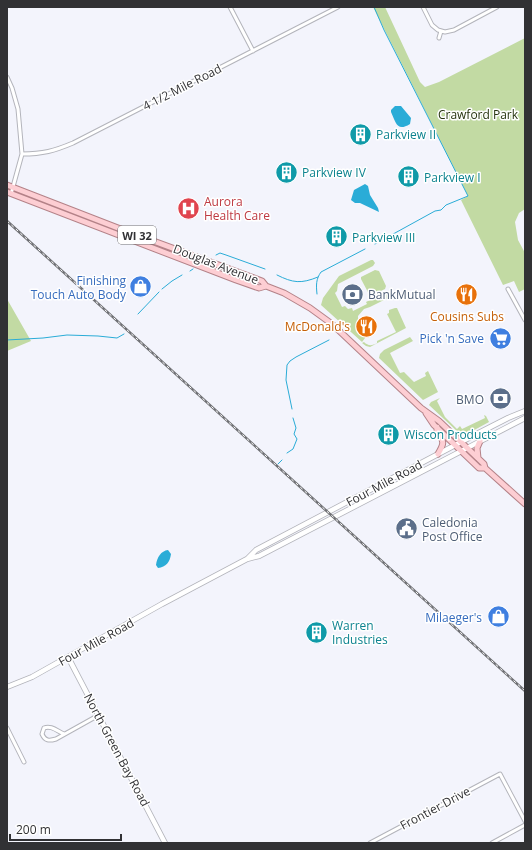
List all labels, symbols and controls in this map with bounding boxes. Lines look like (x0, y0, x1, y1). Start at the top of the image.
street label: 4 1/2 Mile Road (140, 60, 224, 114)
park label: Crawford Park (438, 106, 519, 123)
building icon: Parkview II (348, 121, 374, 147)
place label: Parkview II (376, 126, 436, 143)
building icon: Parkview IV (273, 159, 299, 185)
place label: Parkview IV (302, 164, 367, 181)
building icon: Parkview I (395, 164, 421, 190)
place label: Parkview I (424, 169, 481, 186)
place label: Aurora Health Care (204, 193, 270, 224)
hospital icon: Aurora Health Care (176, 195, 202, 221)
building icon: Parkview III (324, 224, 350, 250)
road number: WI 32 (118, 226, 156, 244)
place label: Parkview III (352, 229, 415, 246)
street label: Douglas Avenue (171, 240, 261, 288)
place label: Finishing Touch Auto Body (31, 272, 127, 303)
shop icon: Finishing Touch Auto Body (128, 274, 154, 300)
bank icon: BankMutual (340, 281, 366, 307)
restaurant icon: Cousins Subs (454, 282, 480, 308)
place label: BankMutual (368, 286, 436, 303)
place label: Cousins Subs (430, 308, 504, 325)
restaurant icon: McDonald's (353, 313, 379, 339)
place label: McDonald's (285, 318, 350, 335)
supermarket icon: Pick 'n Save (487, 325, 513, 351)
place label: Pick 'n Save (419, 330, 484, 347)
bank icon: BMO (487, 386, 513, 412)
place label: BMO (456, 391, 484, 408)
building icon: Wiscon Products (375, 421, 401, 447)
place label: Wiscon Products (404, 426, 497, 443)
street label: Four Mile Road (343, 456, 425, 510)
place label: Caledonia Post Office (422, 514, 483, 545)
public building icon: Caledonia Post Office (394, 516, 420, 542)
shop icon: Milaeger's (485, 604, 511, 630)
place label: Milaeger's (425, 609, 482, 626)
street label: Four Mile Road (55, 614, 137, 670)
place label: Warren Industries (332, 617, 388, 648)
building icon: Warren Industries (303, 619, 329, 645)
street label: North Green Bay Road (80, 691, 154, 809)
street label: Frontier Drive (397, 782, 473, 834)
scale bar (10, 816, 121, 842)
text: 200 m (16, 821, 51, 838)

